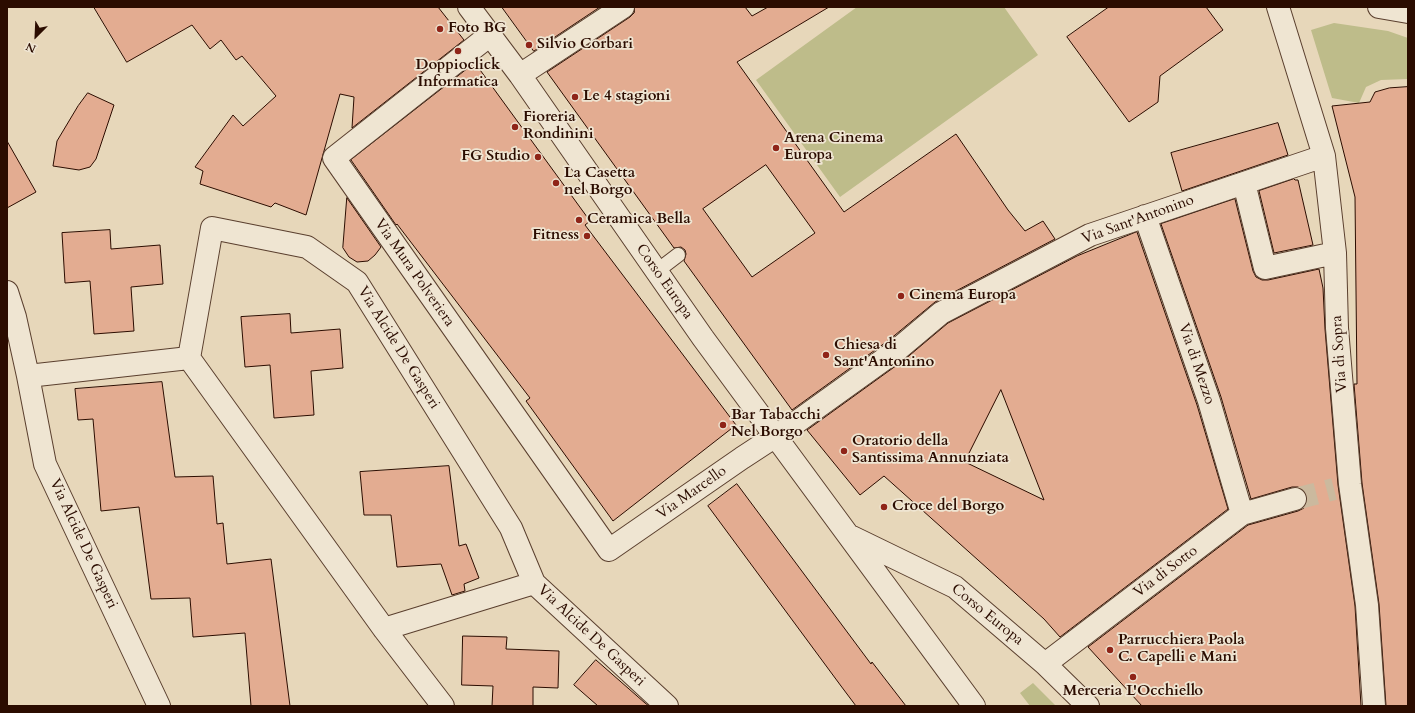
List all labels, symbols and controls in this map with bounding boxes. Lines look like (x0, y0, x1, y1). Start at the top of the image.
north arrow (16, 16, 56, 56)
place label: Foto BG (448, 20, 506, 38)
marker: Foto BG (435, 24, 445, 34)
place label: Silvio Corbari (537, 36, 633, 54)
text: N (24, 39, 38, 56)
marker: Silvio Corbari (524, 40, 534, 50)
marker: Doppioclick Informatica (453, 46, 463, 56)
place label: Doppioclick Informatica (416, 57, 500, 92)
place label: Le 4 stagioni (583, 88, 670, 106)
marker: Le 4 stagioni (570, 92, 580, 102)
place label: Fioreria Rondinini (523, 109, 593, 144)
marker: Fioreria Rondinini (510, 122, 520, 132)
place label: Arena Cinema Europa (784, 130, 883, 165)
marker: Arena Cinema Europa (771, 143, 781, 153)
place label: FG Studio (461, 148, 530, 166)
marker: FG Studio (533, 152, 543, 162)
place label: La Casetta nel Borgo (564, 165, 635, 200)
marker: La Casetta nel Borgo (551, 178, 561, 188)
street label: Via Sant'Antonino (1080, 191, 1196, 249)
place label: Ceramica Bella (587, 211, 691, 229)
marker: Ceramica Bella (574, 215, 584, 225)
street label: Via Mura Polveriera (370, 216, 458, 330)
place label: Fitness (532, 227, 579, 245)
marker: Fitness (582, 231, 592, 241)
street label: Corso Europa (631, 241, 697, 323)
street label: Via Alcide De Gasperi (353, 283, 443, 413)
place label: Cinema Europa (909, 287, 1016, 305)
marker: Cinema Europa (896, 291, 906, 301)
street label: Via di Sopra (1328, 315, 1352, 393)
street label: Via di Mezzo (1174, 321, 1218, 407)
place label: Chiesa di Sant'Antonino (834, 337, 934, 372)
marker: Chiesa di Sant'Antonino (821, 350, 831, 360)
place label: Bar Tabacchi Nel Borgo (731, 407, 821, 442)
marker: Bar Tabacchi Nel Borgo (718, 420, 728, 430)
place label: Oratorio della Santissima Annunziata (852, 433, 1009, 468)
marker: Oratorio della Santissima Annunziata (839, 446, 849, 456)
street label: Via Marcello (654, 462, 730, 524)
street label: Via Alcide De Gasperi (45, 476, 121, 612)
place label: Croce del Borgo (892, 498, 1004, 516)
marker: Croce del Borgo (879, 502, 889, 512)
street label: Via di Sotto (1131, 542, 1201, 602)
street label: Corso Europa (947, 580, 1027, 650)
street label: Via Alcide De Gasperi (533, 581, 649, 691)
place label: Parrucchiera Paola C. Capelli e Mani (1118, 632, 1245, 667)
marker: Parrucchiera Paola C. Capelli e Mani (1105, 645, 1115, 655)
marker: Merceria L'Occhiello (1128, 672, 1138, 682)
place label: Merceria L'Occhiello (1063, 683, 1203, 701)

